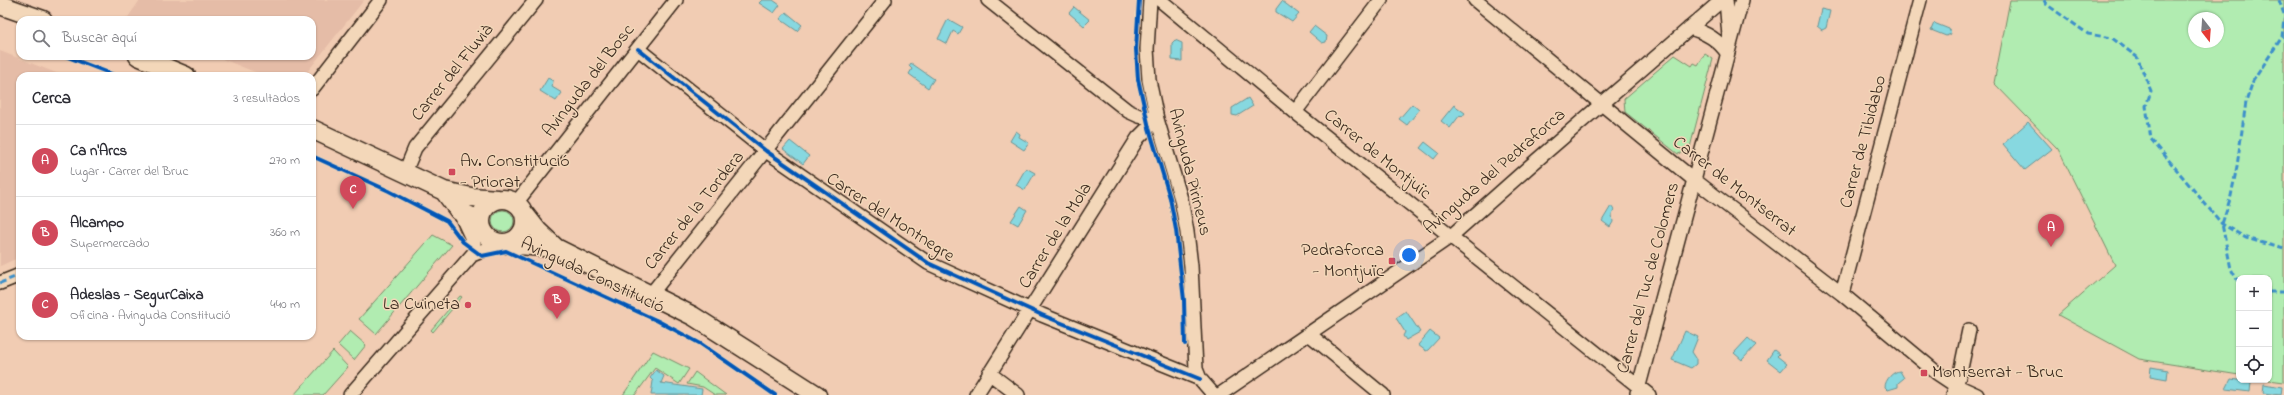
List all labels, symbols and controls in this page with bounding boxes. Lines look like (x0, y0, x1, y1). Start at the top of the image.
north arrow (2188, 12, 2224, 48)
search box (16, 16, 316, 60)
street label: Carrer del Fluvià (406, 19, 500, 127)
street label: Avinguda del Bosc (537, 19, 642, 144)
icon: search (30, 27, 52, 49)
text: Buscar aquí (62, 27, 137, 49)
street label: Carrer de Tibidabo (1834, 73, 1894, 211)
text: Cerca (32, 86, 71, 111)
text: 3 resultados (233, 89, 300, 108)
street label: Carrer de Montjuïc (1318, 103, 1436, 207)
street label: Avinguda del Pedraforca (1418, 103, 1573, 242)
street label: Avinguda Pirineus (1160, 106, 1217, 239)
street label: Carrer de Montserrat (1667, 130, 1801, 244)
text: Ca n'Arcs (70, 140, 127, 162)
street label: Carrer de la Tordera (639, 146, 751, 276)
place label: Av. Constitució - Priorat (460, 149, 570, 196)
text: A (41, 151, 49, 170)
text: 270 m (269, 151, 300, 170)
text: Lugar · Carrer del Bruc (70, 162, 188, 181)
marker: Av. Constitució - Priorat (447, 167, 457, 177)
street label: Carrer del Montnegre (820, 167, 960, 271)
pin: C (340, 176, 366, 209)
street label: Carrer de la Mola (1013, 178, 1099, 294)
street label: Carrer del Tuc de Colomers (1611, 179, 1687, 377)
text: Alcampo (70, 212, 124, 234)
pin: A (2038, 214, 2064, 247)
text: B (41, 223, 49, 242)
text: 360 m (270, 223, 300, 242)
street label: Avinguda Constitució (515, 231, 668, 322)
text: Supermercado (70, 234, 149, 253)
place label: Pedraforca - Montjuïc (1301, 238, 1384, 285)
your location (1399, 245, 1419, 265)
marker: Pedraforca - Montjuïc (1387, 256, 1397, 266)
map controls (2236, 275, 2272, 383)
button: + (2236, 275, 2272, 311)
text: Adeslas - SegurCaixa (70, 284, 204, 306)
pin: B (544, 286, 570, 319)
place label: La Cuineta (383, 292, 460, 318)
text: C (41, 295, 49, 314)
text: 440 m (270, 295, 300, 314)
marker: La Cuineta (463, 300, 473, 310)
text: Oficina · Avinguda Constitució (70, 306, 231, 325)
button: − (2236, 311, 2272, 347)
button: locate (2236, 347, 2272, 383)
place label: Montserrat - Bruc (1932, 360, 2063, 386)
marker: Montserrat - Bruc (1919, 368, 1929, 378)

